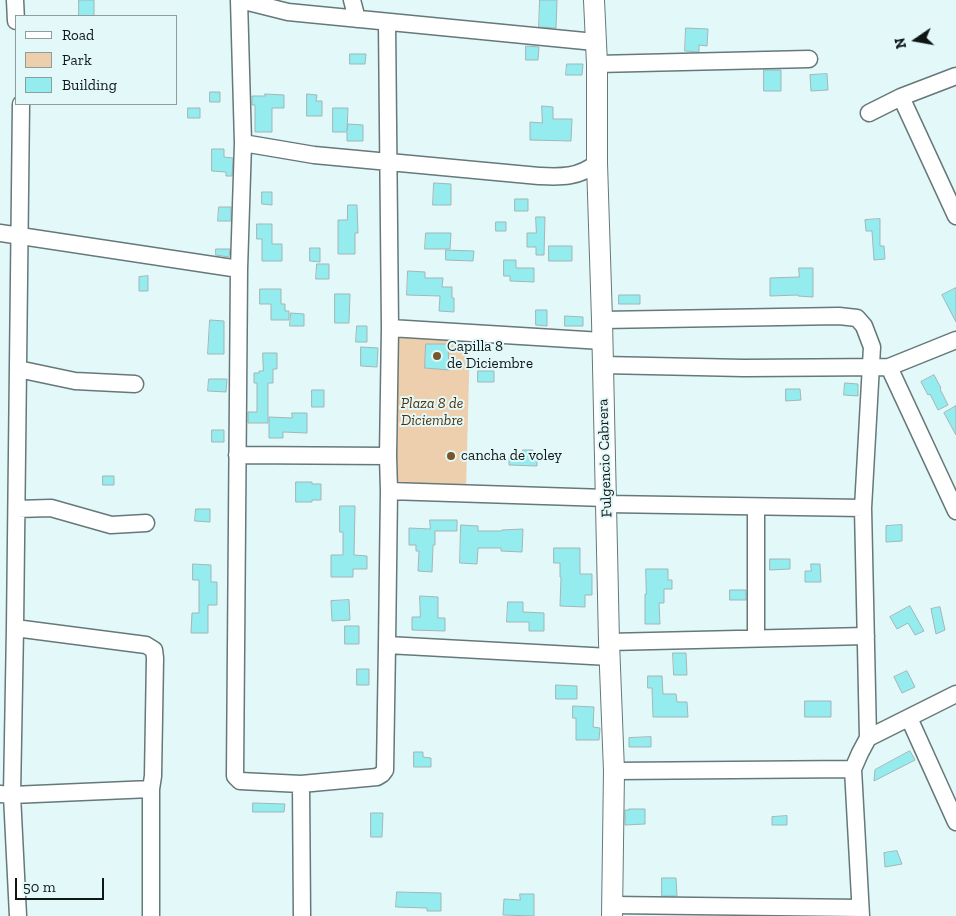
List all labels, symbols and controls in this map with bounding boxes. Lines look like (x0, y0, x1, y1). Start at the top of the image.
legend (15, 15, 178, 105)
north arrow (891, 15, 941, 65)
text: Road (62, 26, 94, 44)
text: N (891, 36, 910, 50)
text: Park (62, 51, 92, 69)
text: Building (62, 76, 117, 94)
place label: Capilla 8 de Diciembre (447, 338, 533, 373)
marker: Capilla 8 de Diciembre (431, 350, 443, 362)
park label: Plaza 8 de Diciembre (401, 395, 463, 430)
street label: Fulgencio Cabrera (594, 398, 616, 518)
place label: cancha de voley (461, 447, 562, 465)
marker: cancha de voley (445, 450, 457, 462)
scale bar (18, 868, 106, 900)
text: 50 m (23, 878, 56, 896)

